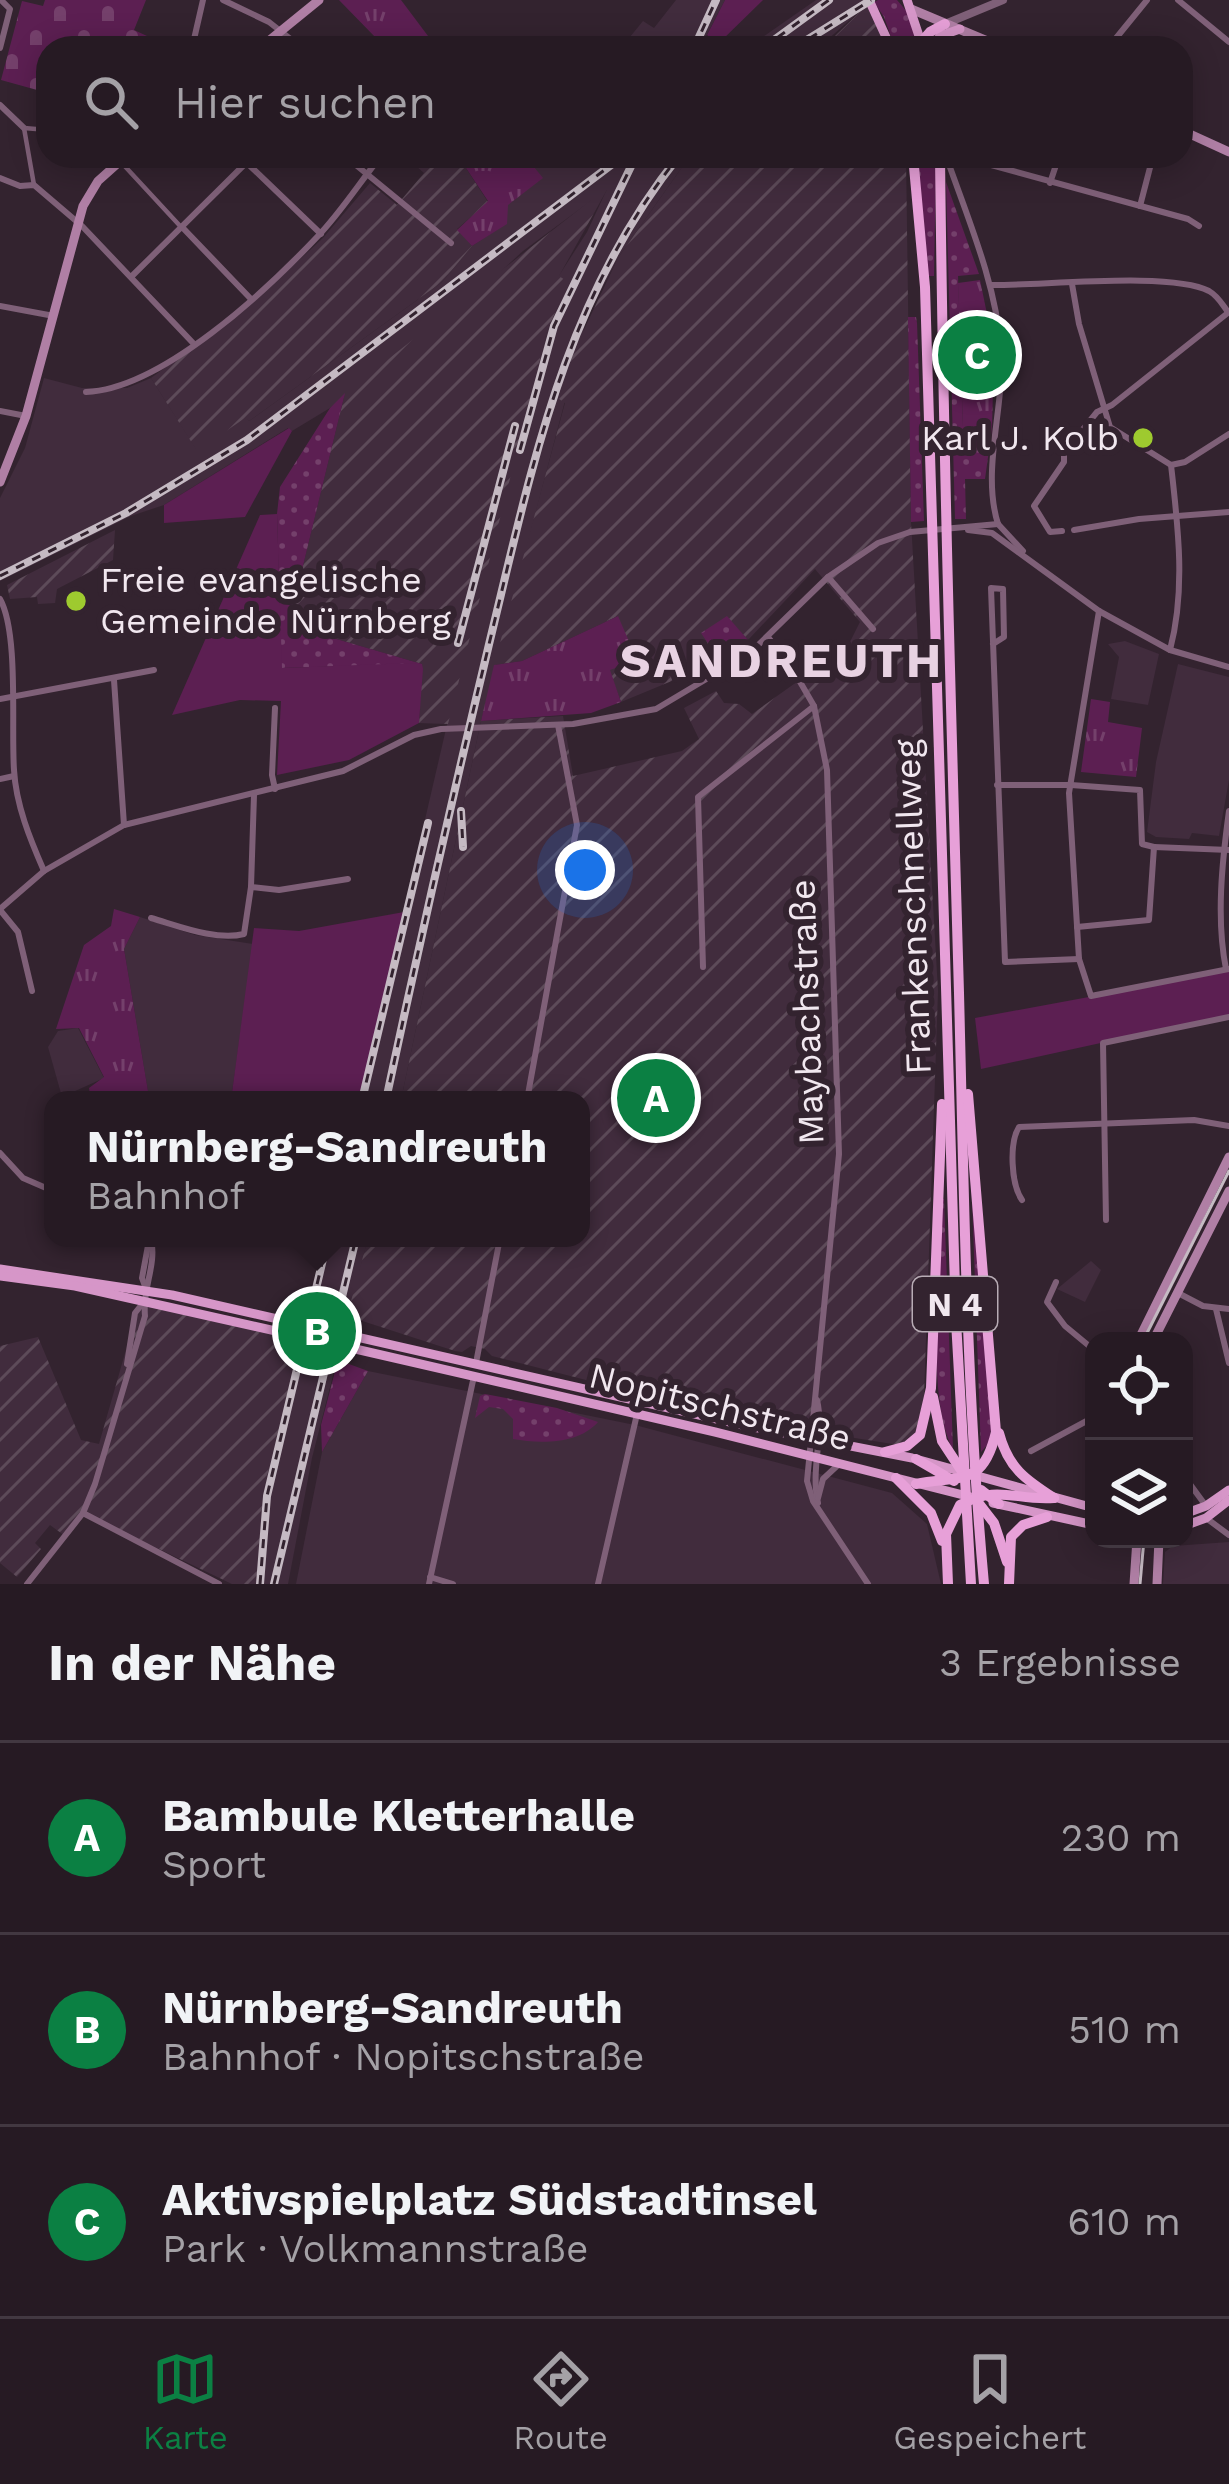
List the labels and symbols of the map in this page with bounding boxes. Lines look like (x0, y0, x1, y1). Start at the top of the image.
pin: C (938, 310, 1016, 400)
place label: Karl J. Kolb (921, 417, 1119, 459)
marker: Karl J. Kolb (1130, 425, 1156, 451)
place label: Freie evangelische Gemeinde Nürnberg (100, 559, 452, 642)
marker: Freie evangelische Gemeinde Nürnberg (63, 588, 89, 614)
district label: SANDREUTH (620, 632, 944, 689)
street label: Frankenschnellweg (886, 738, 940, 1075)
your location (555, 840, 615, 900)
street label: Maybachstraße (781, 879, 833, 1145)
pin: A (617, 1053, 695, 1143)
road number: N 4 (913, 1277, 997, 1331)
pin: B (278, 1286, 356, 1376)
street label: Nopitschstraße (585, 1354, 855, 1460)

